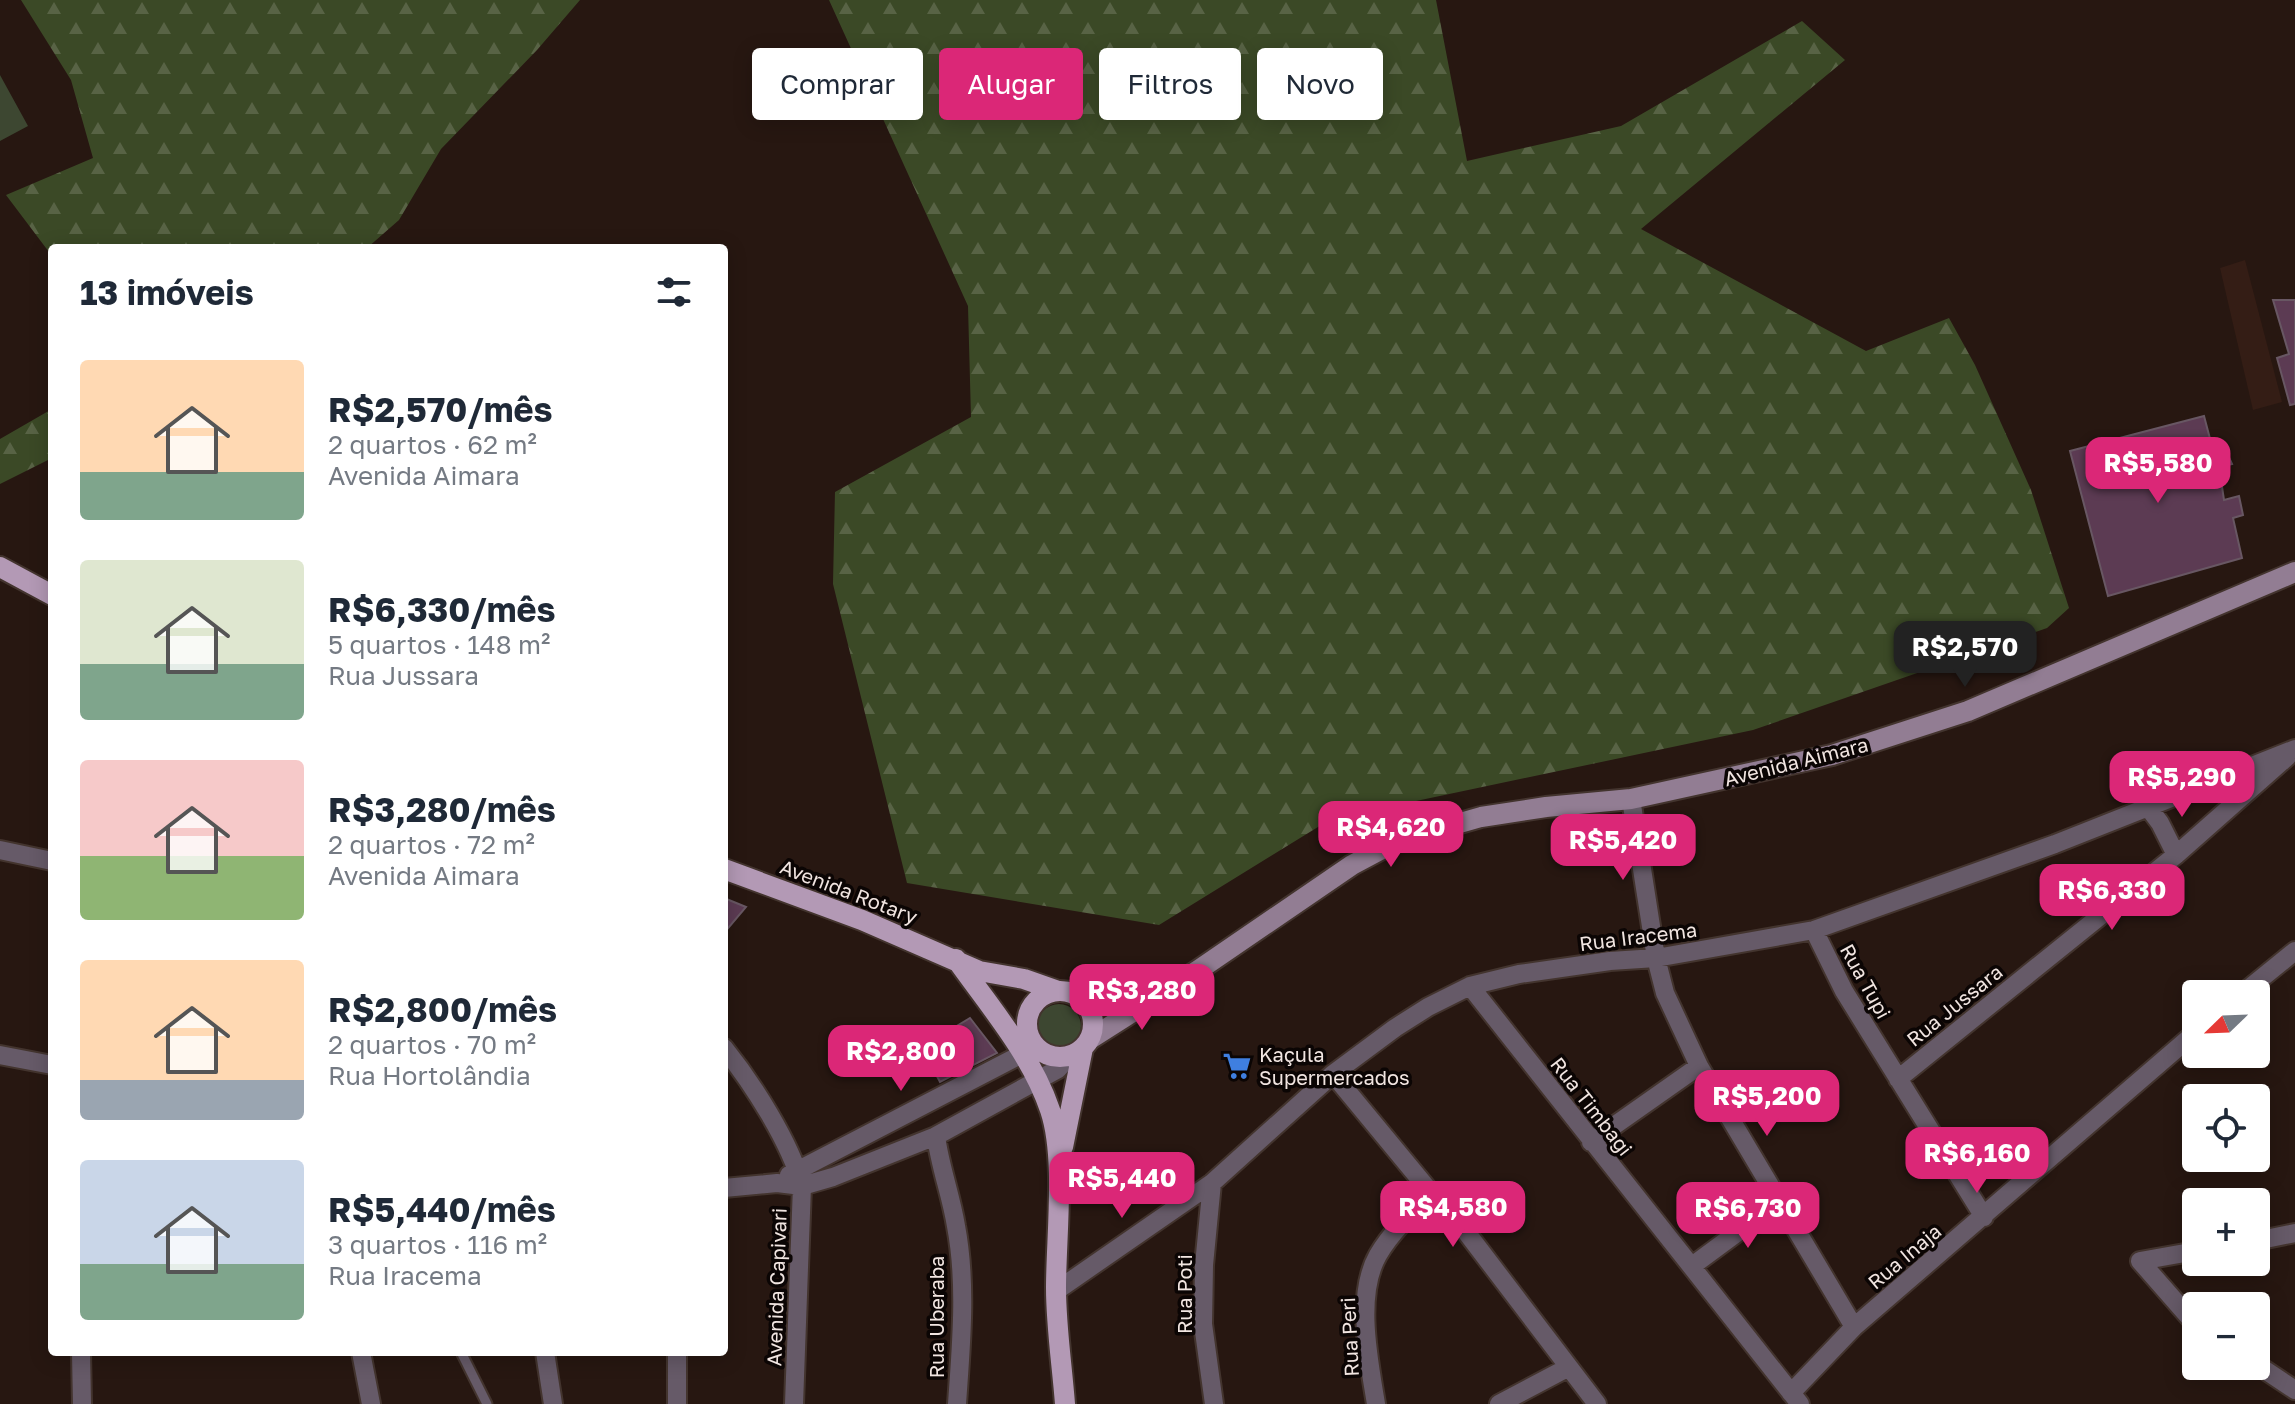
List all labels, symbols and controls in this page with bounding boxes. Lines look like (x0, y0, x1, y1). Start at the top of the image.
chip: Comprar (752, 48, 923, 120)
chip: Alugar (939, 48, 1083, 120)
chip: Filtros (1099, 48, 1241, 120)
chip: Novo (1257, 48, 1383, 120)
icon: filters (652, 270, 696, 314)
text: 13 imóveis (80, 272, 254, 312)
text: R$2,570/mês (328, 389, 553, 429)
icon: home (144, 392, 240, 488)
text: 2 quartos · 62 m² (328, 429, 537, 460)
pin: R$5,580 (2084, 437, 2232, 505)
text: R$5,580 (2103, 447, 2213, 478)
text: Avenida Aimara (328, 460, 520, 491)
text: R$6,330/mês (328, 589, 556, 629)
icon: home (144, 592, 240, 688)
pin: R$2,570 (1891, 621, 2039, 689)
text: 5 quartos · 148 m² (328, 629, 550, 660)
text: R$2,570 (1912, 631, 2018, 662)
text: Rua Jussara (328, 660, 479, 691)
street label: Avenida Aimara (1722, 732, 1870, 790)
pin: R$5,290 (2108, 751, 2256, 819)
text: R$5,290 (2128, 761, 2236, 792)
text: R$3,280/mês (328, 789, 556, 829)
icon: home (144, 792, 240, 888)
pin: R$4,620 (1317, 801, 1465, 869)
text: R$4,620 (1336, 811, 1446, 842)
pin: R$5,420 (1549, 814, 1697, 882)
text: R$5,420 (1569, 824, 1677, 855)
text: 2 quartos · 72 m² (328, 829, 535, 860)
street label: Avenida Rotary (777, 854, 921, 928)
text: Avenida Aimara (328, 860, 520, 891)
pin: R$6,330 (2038, 864, 2186, 932)
text: R$6,330 (2058, 874, 2166, 905)
street label: Rua Iracema (1578, 917, 1698, 955)
street label: Rua Tupi (1836, 939, 1896, 1023)
street label: Rua Jussara (1901, 959, 2007, 1051)
pin: R$3,280 (1068, 964, 1216, 1032)
text: R$3,280 (1087, 974, 1197, 1005)
north arrow (2182, 980, 2270, 1068)
map controls (2182, 980, 2270, 1380)
text: R$2,800/mês (328, 989, 557, 1029)
icon: home (144, 992, 240, 1088)
pin: R$2,800 (827, 1025, 975, 1093)
text: 2 quartos · 70 m² (328, 1029, 536, 1060)
text: R$2,800 (846, 1035, 956, 1066)
place label: Kaçula Supermercados (1259, 1042, 1410, 1089)
supermarket icon: Kaçula Supermercados (1222, 1051, 1252, 1081)
street label: Rua Timbagi (1546, 1052, 1638, 1160)
text: Rua Hortolândia (328, 1060, 531, 1091)
pin: R$5,200 (1693, 1070, 1841, 1138)
text: R$5,200 (1712, 1080, 1822, 1111)
button: locate (2182, 1084, 2270, 1172)
pin: R$6,160 (1903, 1127, 2051, 1195)
text: R$6,160 (1923, 1137, 2031, 1168)
pin: R$5,440 (1048, 1152, 1196, 1220)
text: R$5,440 (1067, 1162, 1177, 1193)
pin: R$4,580 (1379, 1181, 1527, 1249)
pin: R$6,730 (1674, 1182, 1822, 1250)
button: + (2182, 1188, 2270, 1276)
text: R$5,440/mês (328, 1189, 556, 1229)
text: R$4,580 (1398, 1191, 1508, 1222)
icon: home (144, 1192, 240, 1288)
text: R$6,730 (1694, 1192, 1802, 1223)
street label: Avenida Capivari (761, 1207, 791, 1367)
street label: Rua Inaja (1863, 1218, 1945, 1294)
text: 3 quartos · 116 m² (328, 1229, 547, 1260)
street label: Rua Poti (1172, 1254, 1196, 1334)
street label: Rua Uberaba (924, 1256, 948, 1378)
text: Rua Iracema (328, 1260, 482, 1291)
button: − (2182, 1292, 2270, 1380)
street label: Rua Peri (1335, 1297, 1363, 1377)

